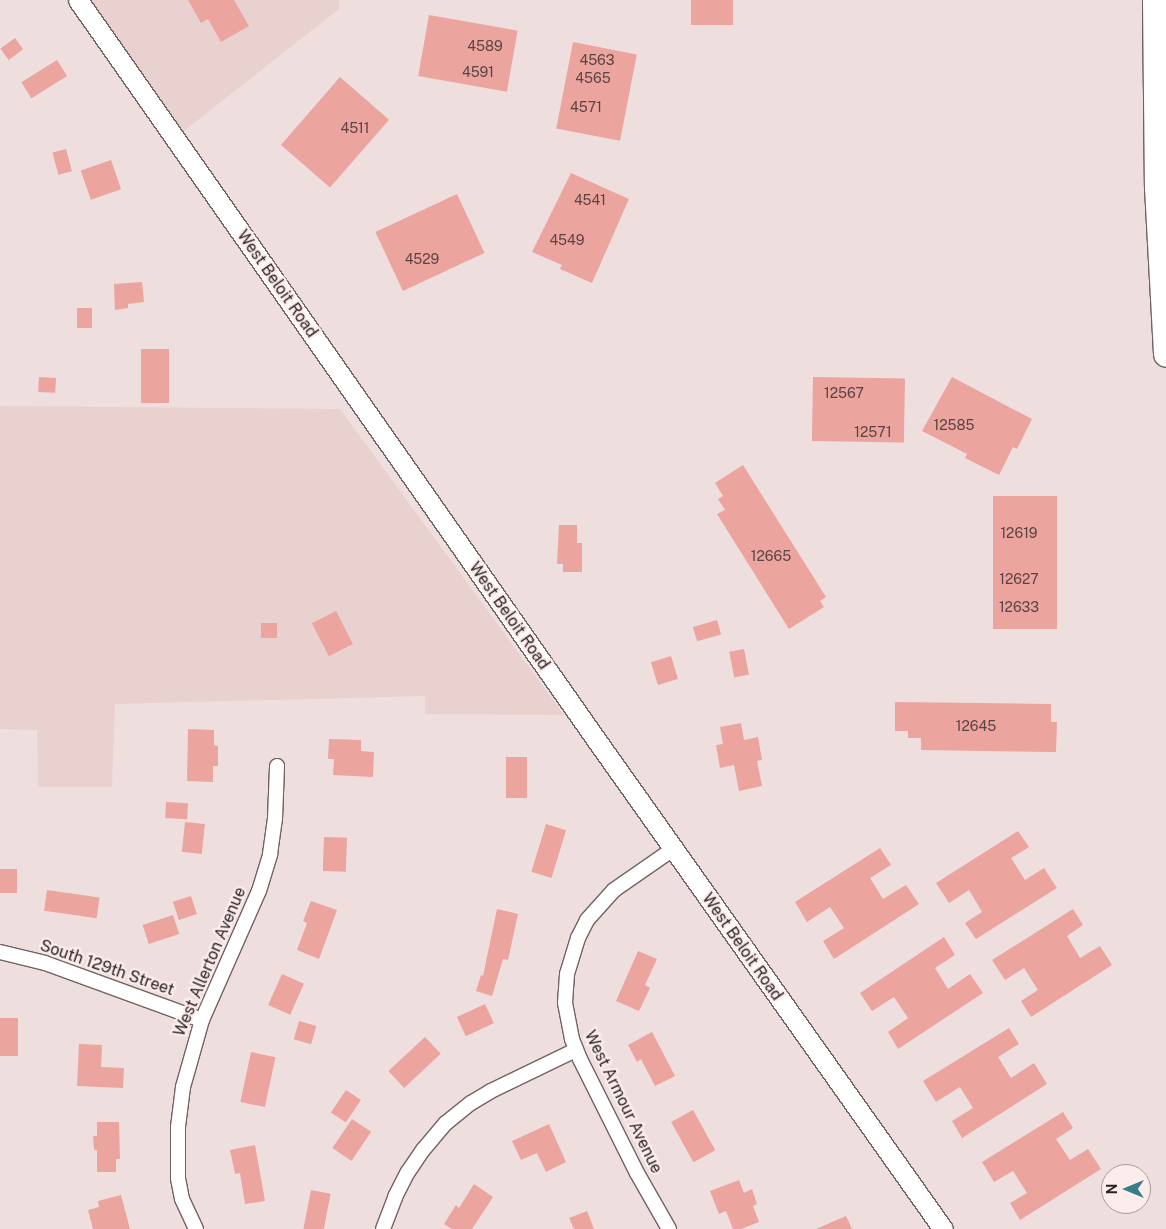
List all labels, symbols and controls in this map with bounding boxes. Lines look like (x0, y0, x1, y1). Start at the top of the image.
house number: 4589 (467, 38, 503, 54)
house number: 4563 (579, 52, 615, 68)
house number: 4591 (462, 64, 494, 80)
house number: 4565 (575, 70, 611, 86)
house number: 4571 (570, 99, 602, 115)
house number: 4511 (340, 120, 370, 136)
house number: 4541 (574, 192, 606, 208)
street label: West Beloit Road (233, 227, 321, 341)
house number: 4549 (549, 232, 585, 248)
house number: 4529 (405, 251, 439, 267)
house number: 12567 (824, 385, 864, 401)
house number: 12585 (933, 417, 975, 433)
house number: 12571 (854, 424, 892, 440)
house number: 12619 (1000, 525, 1038, 541)
house number: 12665 (751, 548, 791, 564)
street label: West Beloit Road (465, 559, 553, 673)
house number: 12627 (999, 571, 1039, 587)
house number: 12633 (999, 599, 1039, 615)
house number: 12645 (956, 718, 996, 734)
street label: West Allerton Avenue (170, 885, 250, 1039)
street label: West Beloit Road (698, 890, 786, 1004)
street label: South 129th Street (37, 936, 177, 1000)
street label: West Armour Avenue (580, 1027, 666, 1177)
north arrow (1101, 1164, 1151, 1214)
text: N (1104, 1184, 1120, 1194)

